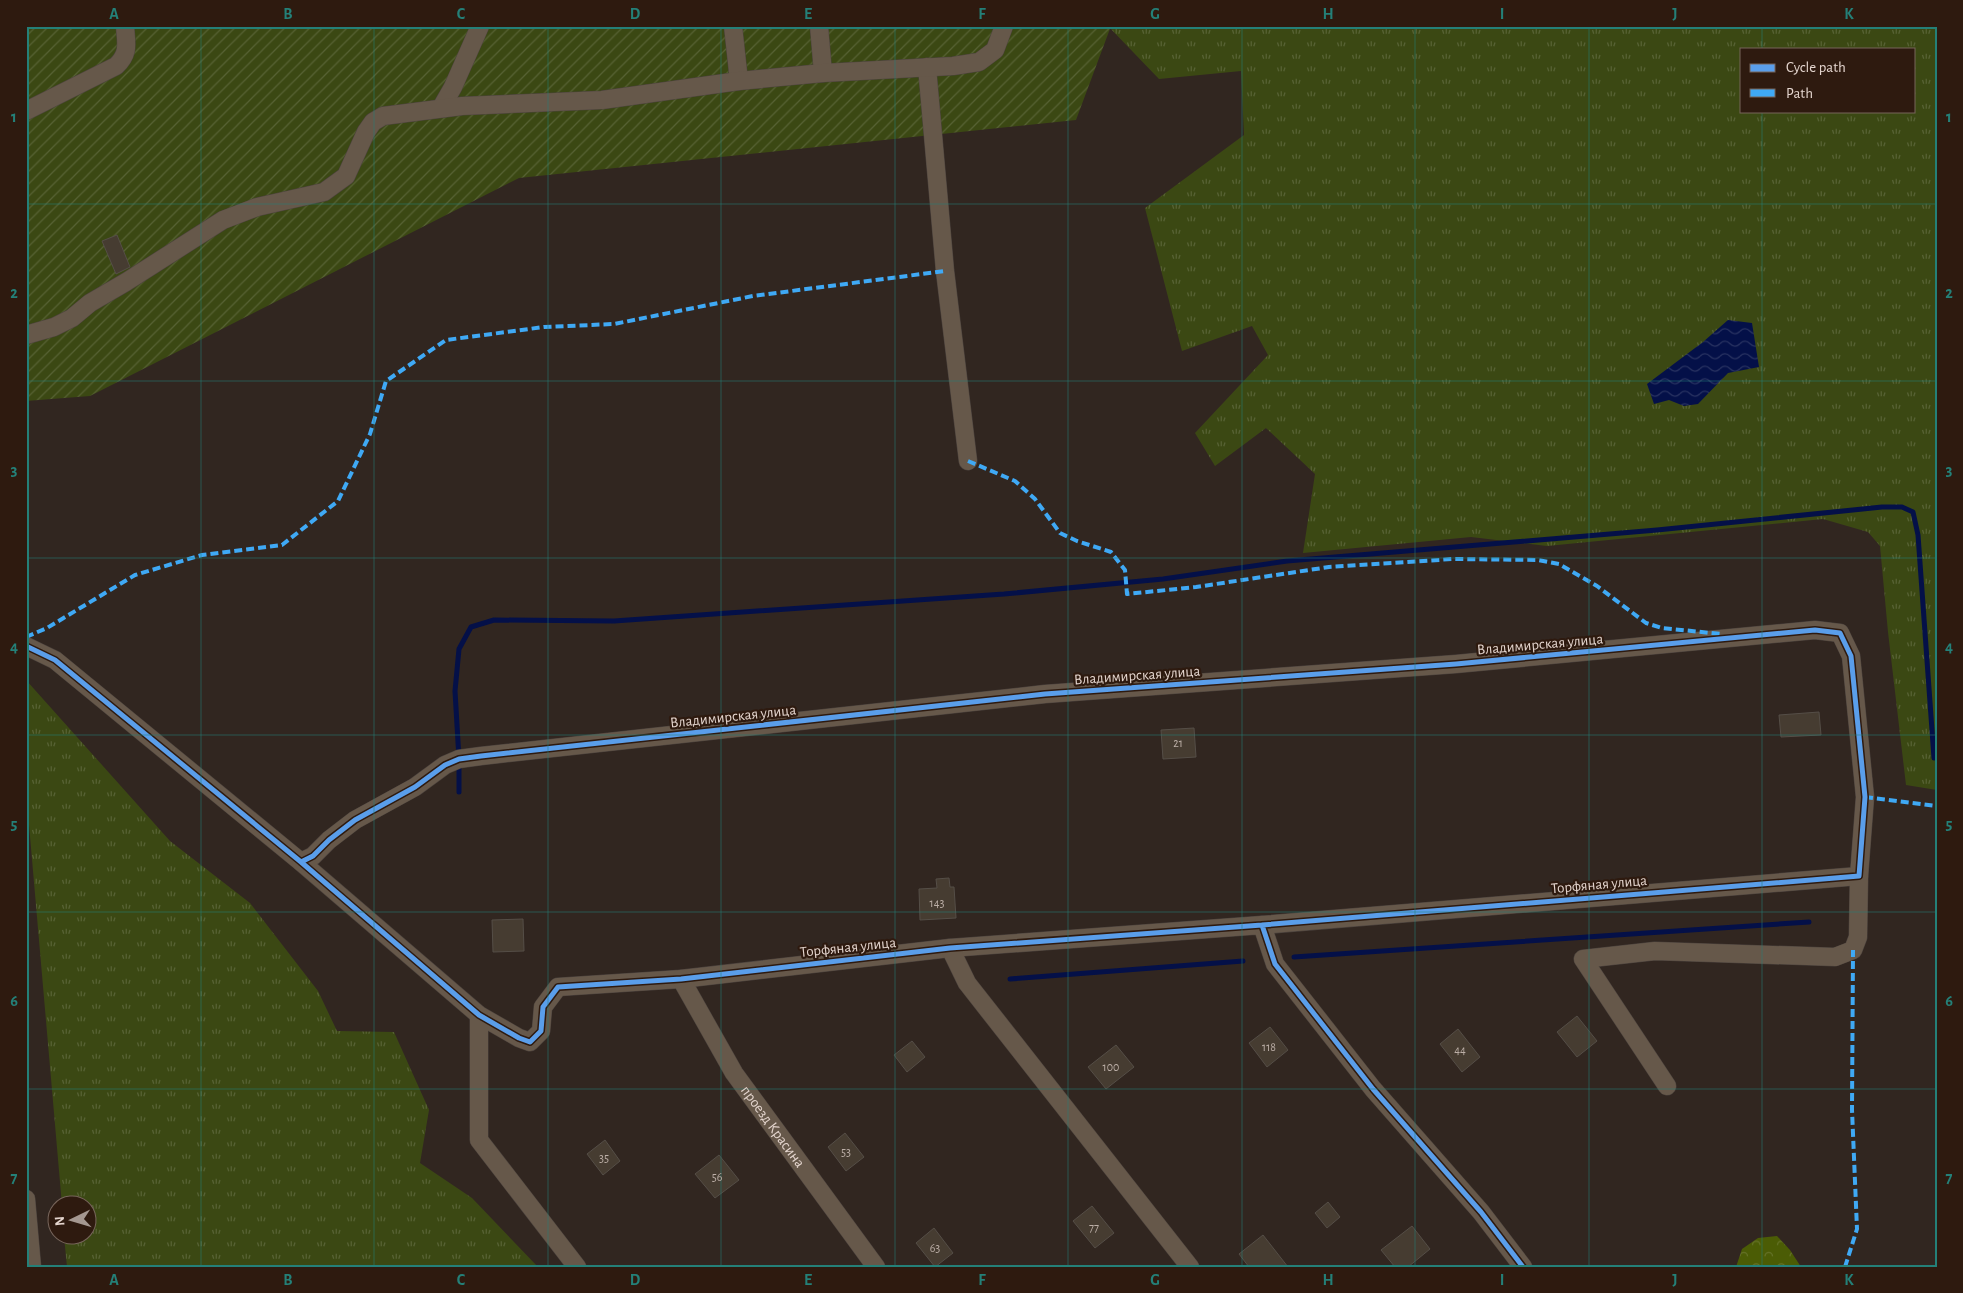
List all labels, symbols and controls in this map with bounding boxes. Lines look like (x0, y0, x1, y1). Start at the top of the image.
text: A (109, 6, 119, 22)
text: B (283, 6, 293, 22)
text: C (457, 6, 466, 22)
text: D (630, 6, 641, 22)
text: E (804, 6, 812, 22)
text: F (978, 6, 986, 22)
text: G (1150, 6, 1160, 22)
text: H (1322, 6, 1334, 22)
text: I (1500, 6, 1504, 22)
text: J (1672, 6, 1678, 22)
text: K (1844, 6, 1854, 22)
legend (1740, 48, 1916, 112)
text: Cycle path (1786, 60, 1846, 75)
text: Path (1786, 86, 1813, 101)
text: 1 (11, 109, 17, 125)
text: 1 (1946, 109, 1952, 125)
text: 2 (10, 285, 18, 301)
text: 2 (1945, 285, 1953, 301)
text: 3 (11, 462, 18, 478)
text: 3 (1946, 462, 1953, 478)
street label: Владимирская улица (1476, 631, 1604, 657)
text: 4 (10, 639, 18, 655)
text: 4 (1945, 639, 1953, 655)
street label: Владимирская улица (1073, 664, 1201, 687)
street label: Владимирская улица (669, 702, 797, 731)
house number: 21 (1173, 737, 1183, 749)
text: 5 (11, 816, 18, 832)
text: 5 (1946, 816, 1953, 832)
street label: Торфяная улица (1550, 873, 1648, 896)
house number: 143 (930, 897, 944, 909)
street label: Торфяная улица (799, 935, 897, 960)
text: 6 (10, 993, 18, 1009)
text: 6 (1945, 993, 1953, 1009)
house number: 118 (1262, 1041, 1276, 1053)
house number: 44 (1454, 1044, 1466, 1056)
house number: 100 (1103, 1061, 1119, 1073)
street label: проезд Красина (738, 1083, 808, 1170)
house number: 53 (841, 1146, 851, 1158)
house number: 35 (599, 1152, 609, 1164)
text: 7 (11, 1170, 18, 1186)
text: 7 (1946, 1170, 1953, 1186)
house number: 56 (712, 1171, 723, 1183)
north arrow (48, 1196, 98, 1246)
text: N (53, 1216, 67, 1227)
house number: 77 (1089, 1221, 1099, 1233)
house number: 63 (930, 1242, 940, 1254)
text: A (109, 1272, 119, 1288)
text: B (283, 1272, 293, 1288)
text: C (457, 1272, 466, 1288)
text: D (630, 1272, 641, 1288)
text: E (804, 1272, 812, 1288)
text: F (978, 1272, 986, 1288)
text: G (1150, 1272, 1160, 1288)
text: H (1322, 1272, 1334, 1288)
text: I (1500, 1272, 1504, 1288)
text: J (1672, 1272, 1678, 1288)
text: K (1844, 1272, 1854, 1288)

